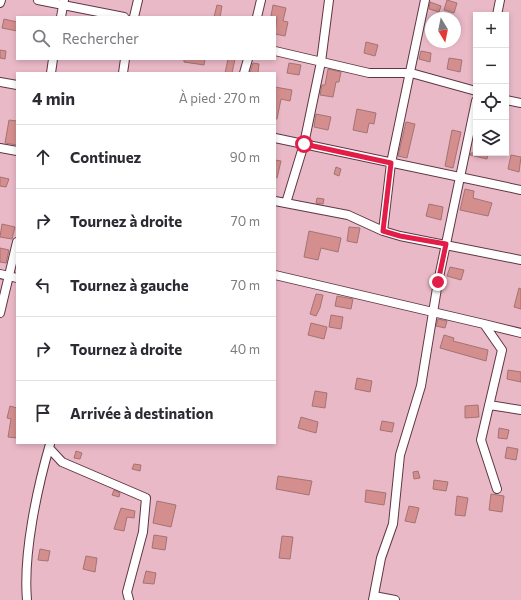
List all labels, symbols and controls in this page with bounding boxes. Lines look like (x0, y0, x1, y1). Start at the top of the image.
north arrow (425, 12, 461, 48)
map controls (473, 12, 509, 156)
button: + (473, 12, 509, 48)
search box (16, 16, 276, 60)
icon: search (30, 27, 52, 49)
text: Rechercher (62, 29, 139, 47)
button: − (473, 48, 509, 84)
button: locate (473, 84, 509, 120)
text: 4 min (32, 88, 75, 109)
text: À pied · 270 m (179, 90, 260, 106)
button: layers (473, 120, 509, 156)
route start (295, 135, 313, 153)
icon: ahead (32, 146, 54, 168)
text: Continuez (70, 148, 141, 166)
text: 90 m (230, 149, 260, 165)
icon: right (32, 210, 54, 232)
text: Tournez à droite (70, 212, 182, 230)
text: 70 m (231, 213, 260, 229)
route end (429, 273, 447, 291)
icon: left (32, 274, 54, 296)
text: Tournez à gauche (70, 276, 189, 294)
text: 70 m (231, 277, 260, 293)
icon: right (32, 338, 54, 360)
text: Tournez à droite (70, 340, 182, 358)
text: 40 m (230, 341, 260, 357)
icon: arrive (32, 402, 54, 424)
text: Arrivée à destination (70, 404, 213, 422)

